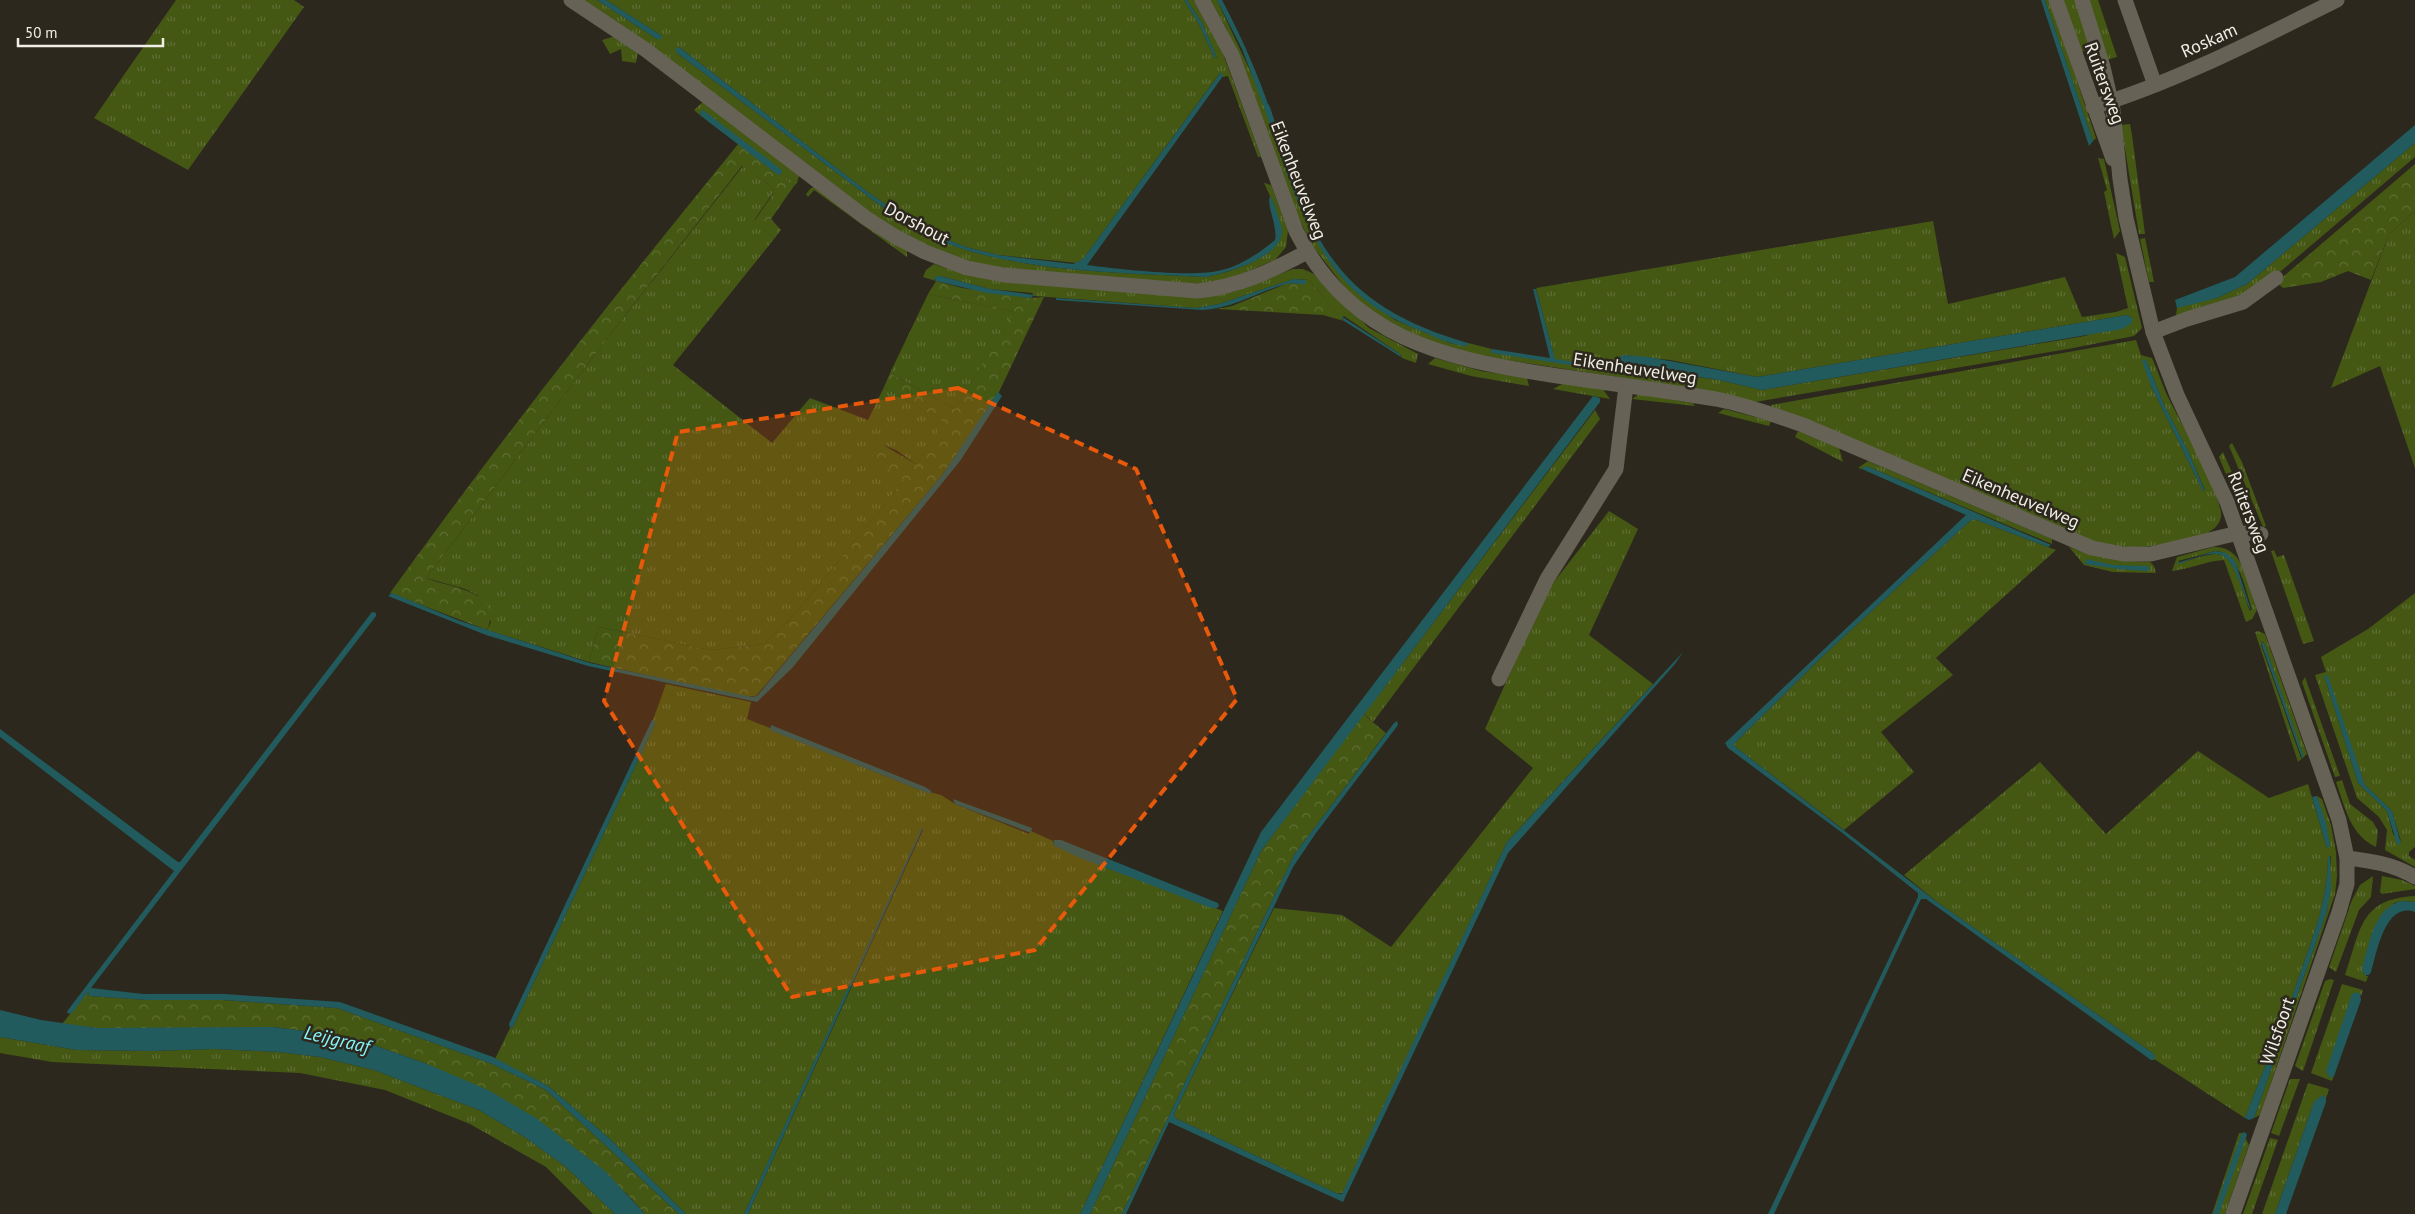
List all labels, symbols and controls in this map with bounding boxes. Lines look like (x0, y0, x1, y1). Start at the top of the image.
scale bar (18, 15, 162, 47)
street label: Roskam (2177, 17, 2241, 63)
text: 50 m (25, 23, 58, 42)
street label: Ruitersweg (2080, 39, 2130, 127)
street label: Eikenheuvelweg (1266, 117, 1332, 243)
street label: Dorshout (881, 196, 953, 250)
street label: Eikenheuvelweg (1571, 347, 1699, 389)
street label: Eikenheuvelweg (1959, 463, 2083, 533)
street label: Ruitersweg (2223, 468, 2275, 556)
street label: Wilsfoort (2255, 994, 2299, 1068)
water label: Leijgraaf (302, 1020, 376, 1059)

